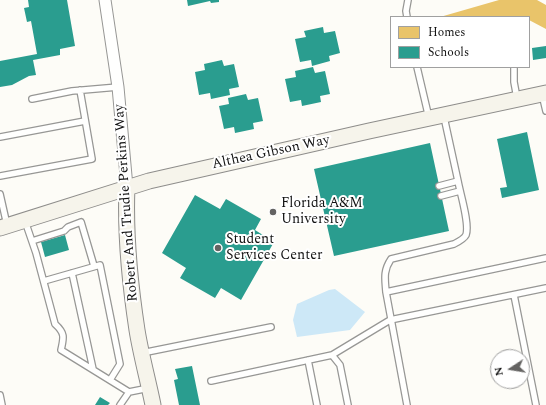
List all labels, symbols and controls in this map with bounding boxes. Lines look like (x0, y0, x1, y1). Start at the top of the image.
legend (390, 16, 530, 68)
text: Homes (428, 23, 466, 42)
text: Schools (428, 43, 469, 62)
street label: Robert And Trudie Perkins Way (112, 104, 142, 302)
street label: Althea Gibson Way (211, 132, 331, 174)
place label: Florida A&M University (281, 196, 363, 228)
marker: Florida A&M University (268, 207, 278, 217)
place label: Student Services Center (226, 232, 323, 264)
marker: Student Services Center (213, 243, 223, 253)
north arrow (490, 349, 530, 389)
text: N (490, 365, 508, 378)

